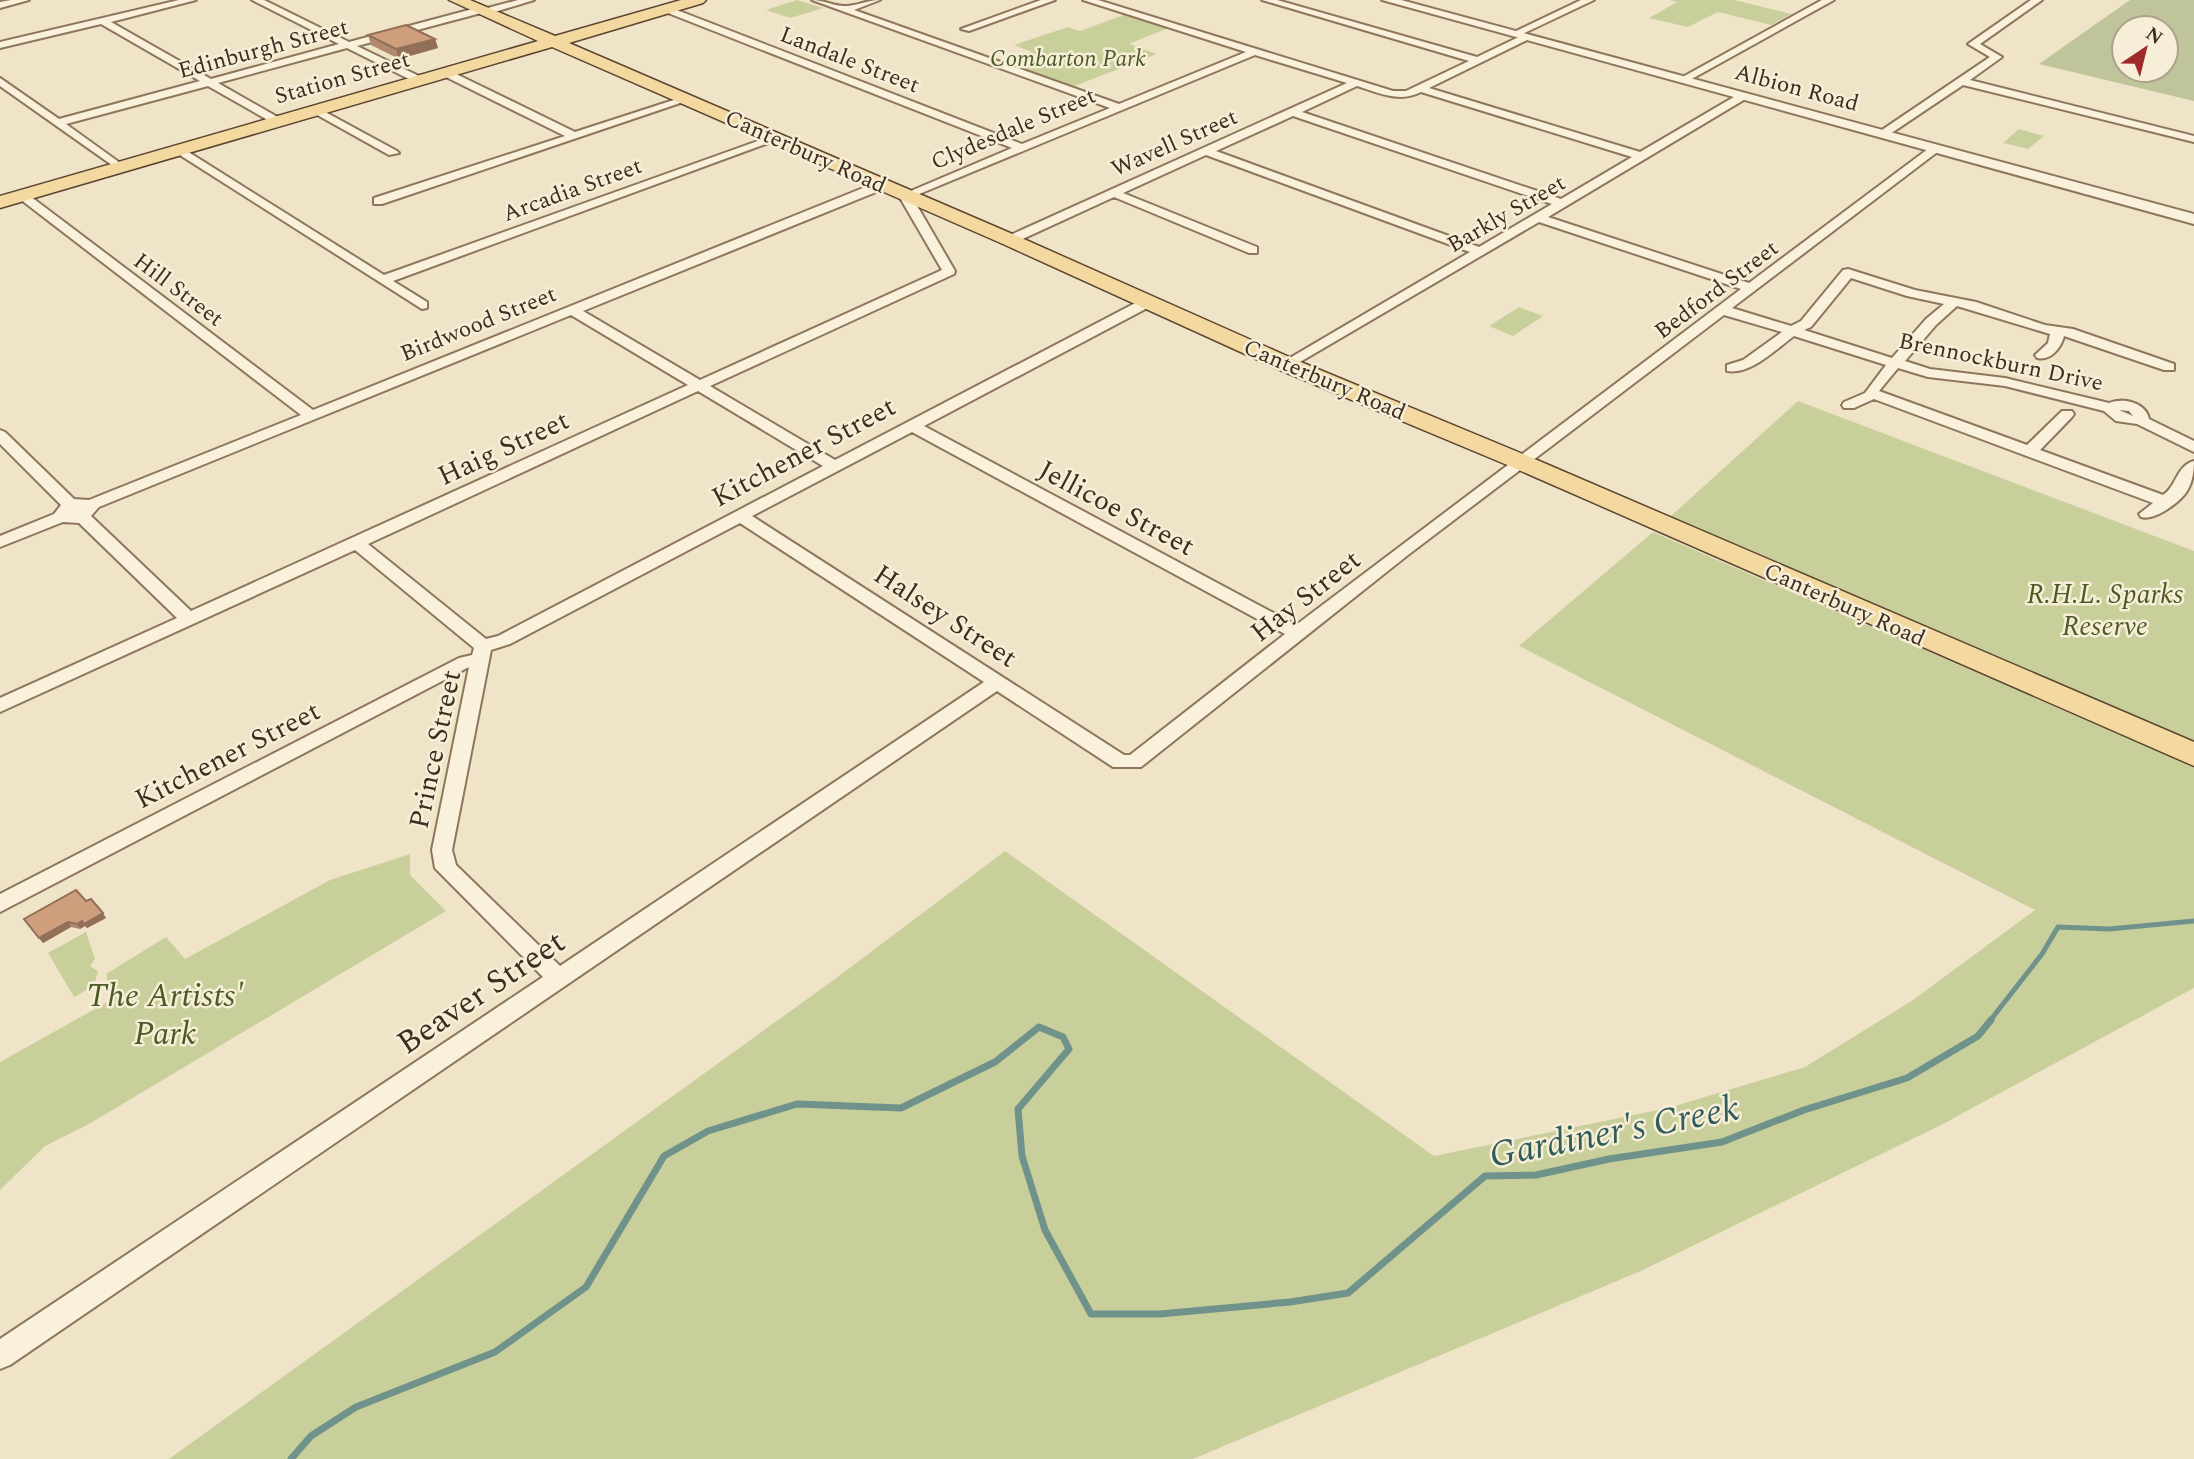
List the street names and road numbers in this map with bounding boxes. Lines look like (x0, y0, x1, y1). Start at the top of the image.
street label: Edinburgh Street (174, 10, 352, 89)
street label: Landale Street (774, 18, 924, 103)
street label: Station Street (271, 42, 414, 114)
street label: Albion Road (1731, 55, 1863, 122)
street label: Clydesdale Street (926, 79, 1102, 180)
street label: Wavell Street (1106, 100, 1243, 187)
street label: Canterbury Road (719, 101, 892, 204)
street label: Arcadia Street (498, 149, 647, 232)
street label: Barkly Street (1441, 166, 1573, 262)
street label: Bedford Street (1647, 232, 1786, 349)
street label: Hill Street (125, 244, 231, 336)
street label: Birdwood Street (395, 277, 562, 372)
street label: Brennockburn Drive (1895, 324, 2106, 401)
street label: Canterbury Road (1238, 330, 1411, 430)
street label: Kitchener Street (704, 386, 904, 519)
street label: Haig Street (431, 399, 577, 498)
street label: Jellicoe Street (1030, 449, 1202, 568)
street label: Hay Street (1241, 539, 1371, 653)
street label: Halsey Street (865, 554, 1026, 679)
street label: Canterbury Road (1758, 554, 1931, 657)
street label: Prince Street (398, 666, 473, 833)
street label: Kitchener Street (127, 690, 328, 821)
street label: Beaver Street (387, 918, 576, 1068)

